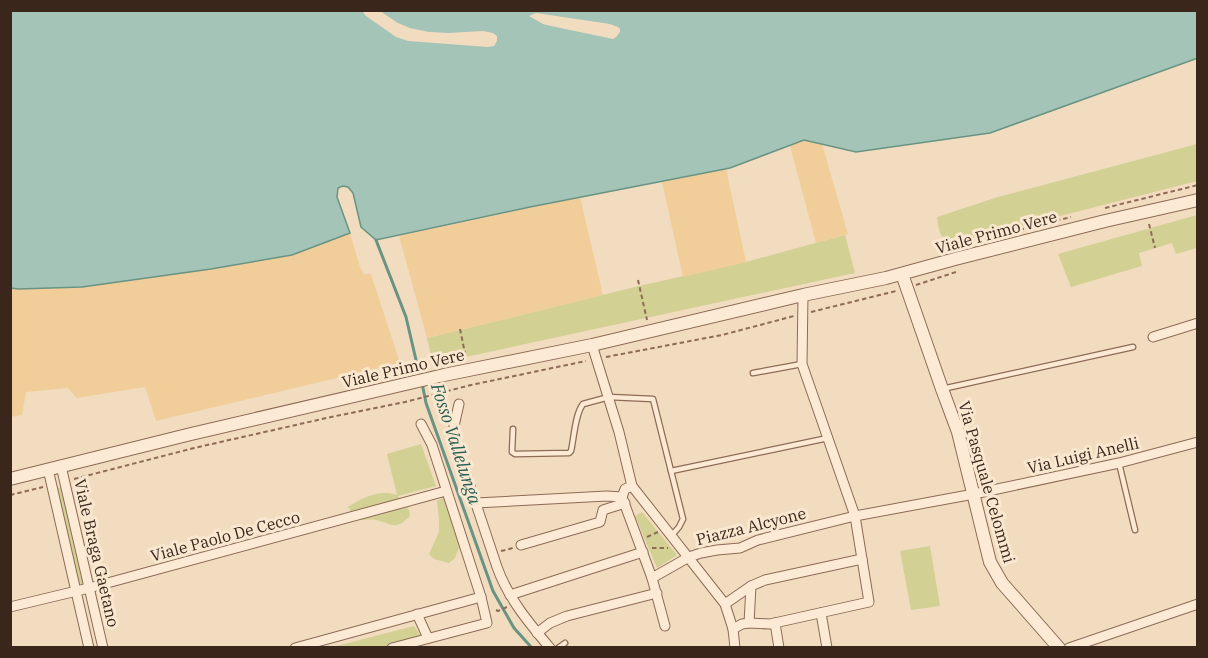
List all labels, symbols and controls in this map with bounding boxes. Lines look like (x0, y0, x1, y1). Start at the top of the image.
street label: Viale Primo Vere (933, 206, 1059, 258)
street label: Viale Primo Vere (340, 344, 466, 392)
water label: Fosso Vallelunga (426, 379, 487, 508)
street label: Via Pasquale Celommi (954, 399, 1020, 565)
street label: Via Luigi Anelli (1025, 432, 1141, 478)
street label: Viale Braga Gaetano (70, 477, 124, 629)
street label: Piazza Alcyone (694, 503, 808, 549)
street label: Viale Paolo De Cecco (148, 506, 302, 566)

